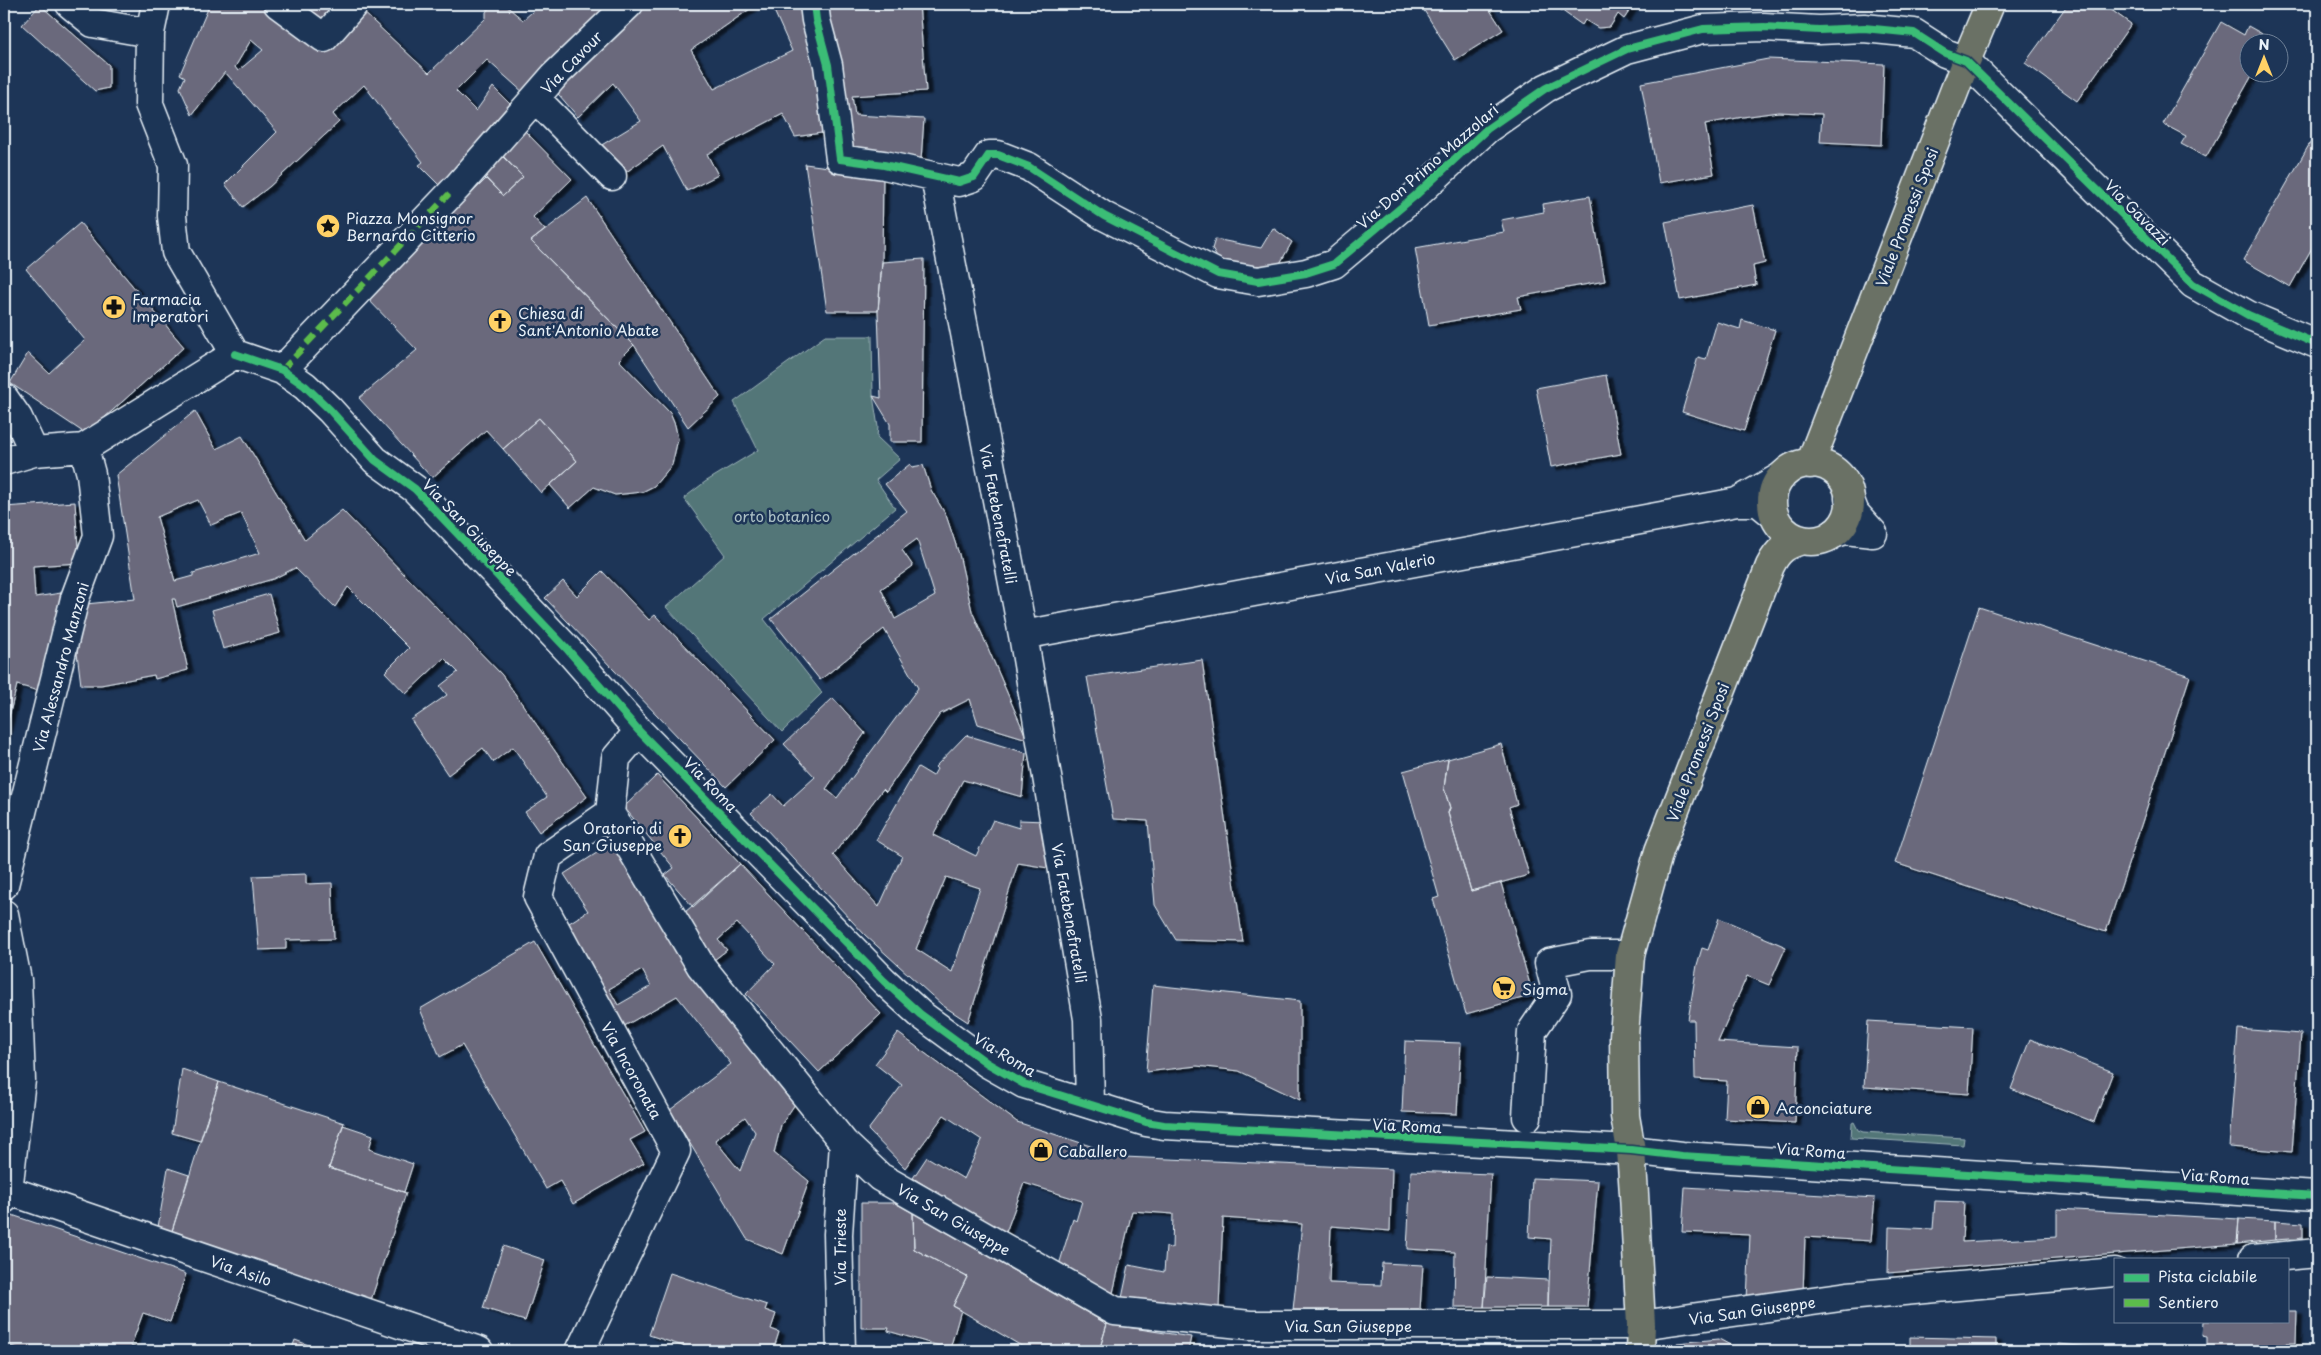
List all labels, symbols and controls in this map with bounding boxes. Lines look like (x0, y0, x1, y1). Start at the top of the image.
street label: Via Cavour (535, 25, 607, 99)
north arrow (2238, 32, 2288, 82)
text: N (2258, 34, 2270, 55)
street label: Via Don Primo Mazzolari (1351, 98, 1503, 234)
street label: Viale Promessi Sposi (1869, 144, 1943, 290)
street label: Via Gavazzi (2100, 174, 2176, 250)
place label: Piazza Monsignor Bernardo Citterio (346, 206, 476, 246)
place icon: Piazza Monsignor Bernardo Citterio (315, 213, 341, 239)
place label: Farmacia Imperatori (132, 287, 209, 327)
pharmacy icon: Farmacia Imperatori (101, 294, 127, 320)
place label: Chiesa di Sant'Antonio Abate (518, 301, 659, 341)
church icon: Chiesa di Sant'Antonio Abate (487, 308, 513, 334)
street label: Via Fatebenefratelli (974, 442, 1024, 586)
street label: Via San Giuseppe (417, 473, 523, 581)
park label: orto botanico (734, 504, 830, 527)
street label: Via San Valerio (1323, 546, 1437, 590)
street label: Via Alessandro Manzoni (26, 579, 94, 755)
street label: Viale Promessi Sposi (1660, 679, 1734, 825)
street label: Via Roma (679, 751, 743, 817)
place label: Oratorio di San Giuseppe (562, 816, 662, 856)
church icon: Oratorio di San Giuseppe (667, 823, 693, 849)
street label: Via Fatebenefratelli (1046, 841, 1094, 985)
supermarket icon: Sigma (1491, 975, 1517, 1001)
place label: Sigma (1522, 977, 1568, 1000)
street label: Via Incoronata (596, 1017, 669, 1123)
street label: Via Roma (969, 1026, 1041, 1082)
shop icon: Acconciature (1745, 1094, 1771, 1120)
place label: Acconciature (1776, 1096, 1872, 1119)
street label: Via Roma (1372, 1112, 1442, 1138)
street label: Via Roma (1776, 1136, 1846, 1164)
shop icon: Caballero (1028, 1137, 1054, 1163)
place label: Caballero (1058, 1139, 1127, 1162)
street label: Via Roma (2180, 1162, 2250, 1190)
street label: Via San Giuseppe (893, 1177, 1015, 1261)
street label: Via Trieste (828, 1209, 851, 1285)
street label: Via Asilo (207, 1249, 275, 1291)
legend (2114, 1258, 2288, 1322)
text: Pista ciclabile (2158, 1264, 2257, 1287)
street label: Via San Giuseppe (1687, 1290, 1817, 1330)
text: Sentiero (2158, 1290, 2219, 1313)
street label: Via San Giuseppe (1284, 1314, 1412, 1337)

